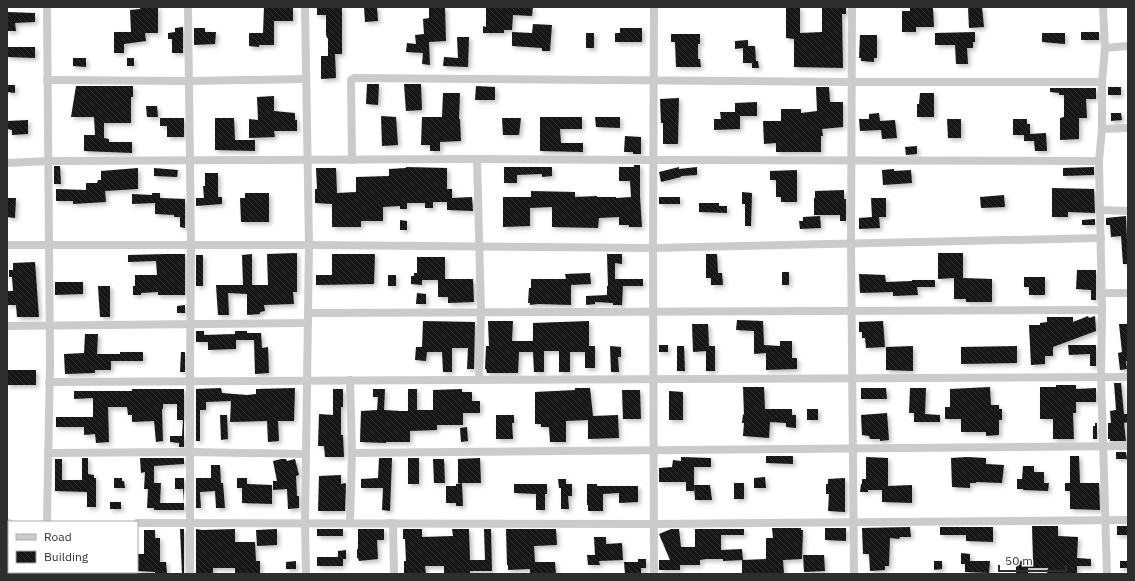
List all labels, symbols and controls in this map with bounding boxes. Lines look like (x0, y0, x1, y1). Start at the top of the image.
legend (8, 521, 138, 573)
text: Road (44, 529, 72, 544)
scale bar (999, 547, 1066, 573)
text: Building (44, 549, 89, 564)
text: 50 m (1005, 553, 1033, 568)

